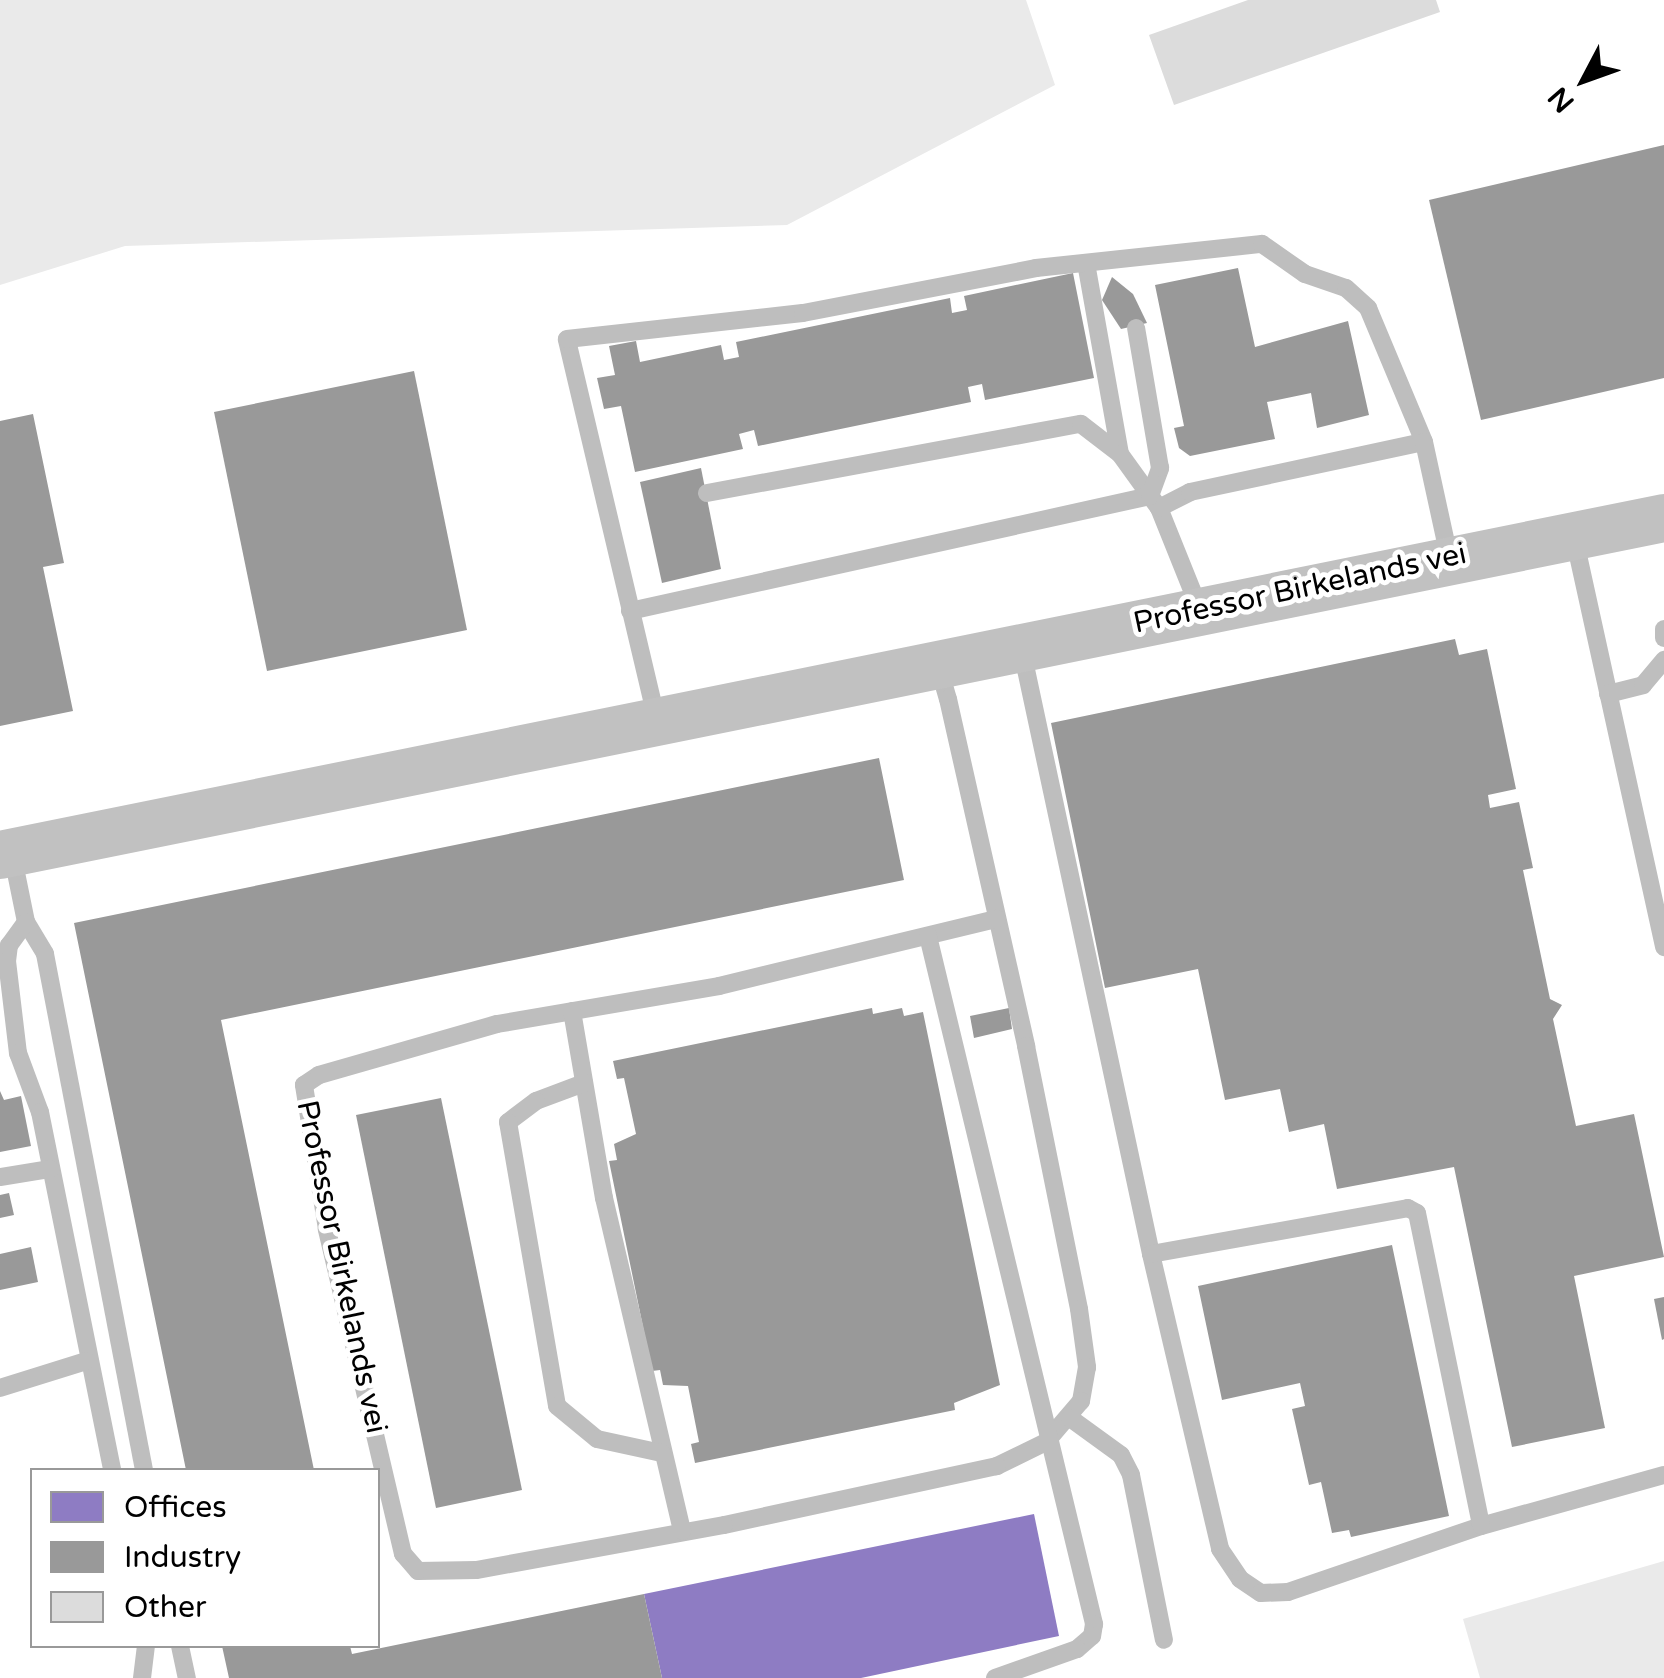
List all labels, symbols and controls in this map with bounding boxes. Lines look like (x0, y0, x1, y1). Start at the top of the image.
north arrow (1534, 30, 1634, 130)
text: N (1541, 80, 1582, 119)
street label: Professor Birkelands vei (1130, 536, 1470, 642)
street label: Professor Birkelands vei (288, 1097, 394, 1437)
legend (30, 1468, 380, 1648)
text: Offices (124, 1489, 227, 1526)
text: Industry (124, 1539, 241, 1576)
text: Other (124, 1589, 207, 1626)

